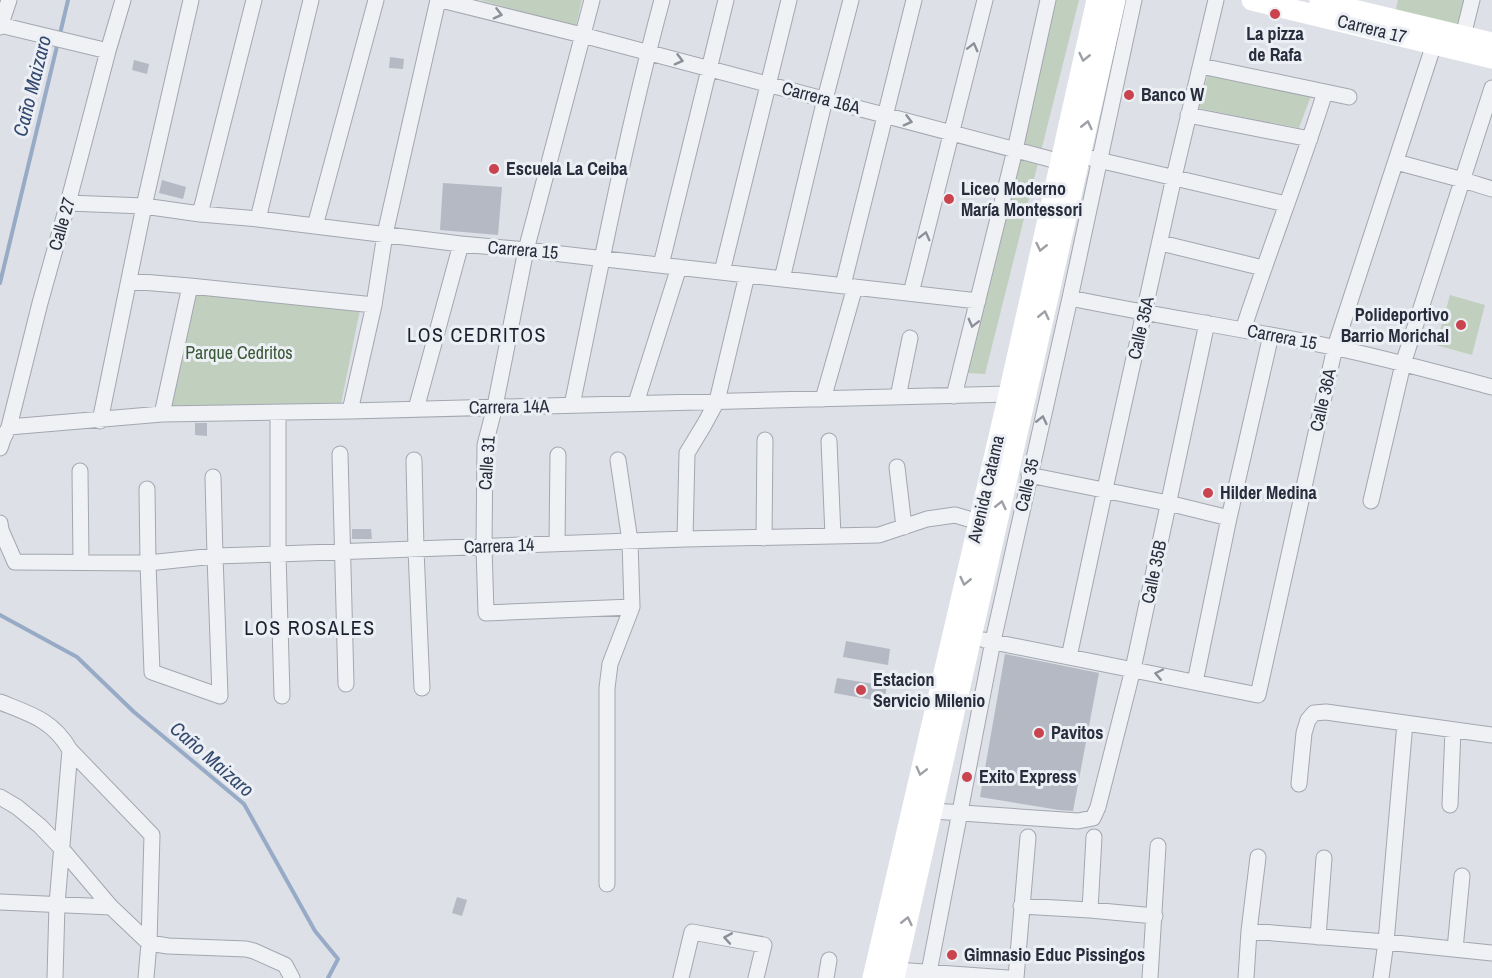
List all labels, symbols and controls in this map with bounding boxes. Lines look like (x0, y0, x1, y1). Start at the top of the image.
one-way arrow (493, 6, 503, 19)
marker: La pizza de Rafa (1268, 7, 1282, 21)
street label: Carrera 17 (1335, 8, 1409, 49)
place label: La pizza de Rafa (1246, 21, 1305, 67)
water label: Caño Maizaro (6, 33, 57, 139)
one-way arrow (966, 43, 978, 53)
one-way arrow (1078, 52, 1091, 62)
one-way arrow (674, 53, 684, 66)
street label: Carrera 16A (779, 75, 863, 120)
place label: Banco W (1141, 82, 1204, 107)
marker: Banco W (1122, 88, 1136, 102)
one-way arrow (903, 114, 913, 126)
one-way arrow (1080, 120, 1093, 130)
place label: Escuela La Ceiba (506, 156, 628, 181)
marker: Escuela La Ceiba (487, 162, 501, 176)
place label: Liceo Moderno María Montessori (961, 176, 1082, 222)
marker: Liceo Moderno María Montessori (942, 192, 956, 206)
street label: Calle 27 (42, 194, 81, 253)
one-way arrow (918, 232, 931, 242)
street label: Carrera 15 (487, 234, 559, 265)
one-way arrow (1036, 242, 1049, 252)
street label: Calle 35A (1121, 294, 1160, 362)
place label: Polideportivo Barrio Morichal (1341, 302, 1449, 348)
one-way arrow (1037, 310, 1050, 320)
one-way arrow (967, 318, 980, 328)
street label: Carrera 15 (1245, 318, 1319, 356)
marker: Polideportivo Barrio Morichal (1454, 318, 1468, 332)
district label: LOS CEDRITOS (407, 321, 547, 348)
park label: Parque Cedritos (185, 340, 293, 365)
street label: Calle 36A (1303, 366, 1342, 434)
street label: Carrera 14A (469, 393, 550, 420)
one-way arrow (1035, 416, 1048, 426)
street label: Avenida Catama (961, 433, 1010, 546)
street label: Calle 31 (472, 434, 501, 491)
street label: Calle 35 (1008, 456, 1045, 514)
place label: Hilder Medina (1220, 480, 1318, 505)
marker: Hilder Medina (1201, 486, 1215, 500)
one-way arrow (994, 501, 1007, 511)
street label: Carrera 14 (463, 532, 535, 559)
street label: Calle 35B (1135, 538, 1172, 606)
one-way arrow (960, 576, 973, 586)
district label: LOS ROSALES (244, 614, 376, 641)
place label: Estacion Servicio Milenio (873, 667, 985, 713)
one-way arrow (1154, 668, 1164, 681)
marker: Estacion Servicio Milenio (854, 683, 868, 697)
water label: Caño Maizaro (165, 715, 260, 803)
place label: Pavitos (1051, 720, 1104, 745)
marker: Pavitos (1032, 726, 1046, 740)
place label: Exito Express (979, 764, 1077, 789)
one-way arrow (916, 766, 929, 776)
marker: Exito Express (960, 770, 974, 784)
one-way arrow (900, 916, 913, 926)
one-way arrow (723, 932, 733, 945)
place label: Gimnasio Educ Pissingos (964, 942, 1145, 967)
marker: Gimnasio Educ Pissingos (945, 948, 959, 962)

